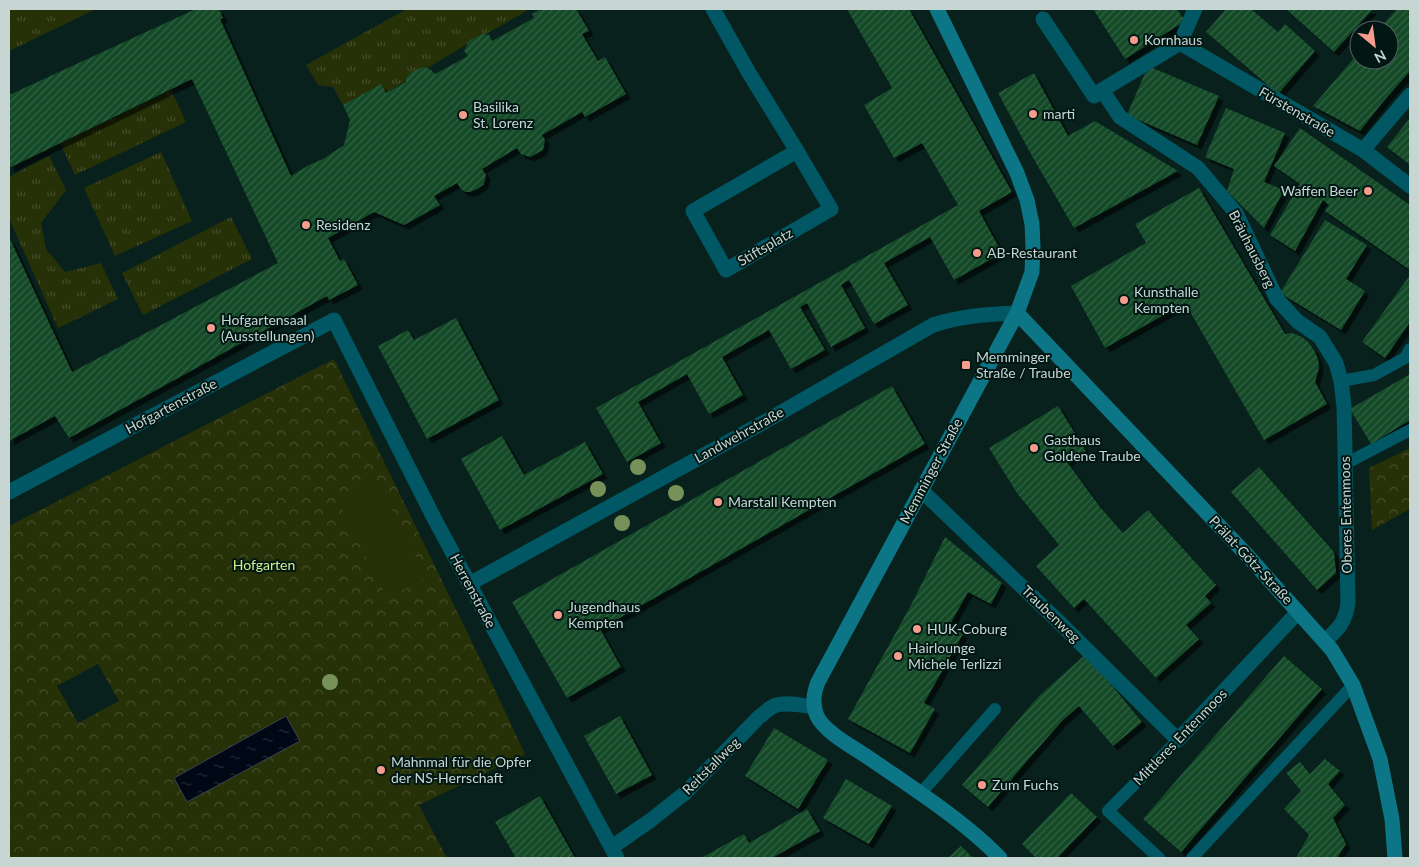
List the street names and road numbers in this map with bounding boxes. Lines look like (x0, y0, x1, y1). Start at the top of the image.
street label: Fürstenstraße (1256, 83, 1338, 140)
street label: Bräuhausberg (1226, 207, 1279, 290)
street label: Stiftsplatz (734, 224, 795, 269)
street label: Hofgartenstraße (122, 374, 219, 437)
street label: Landwehrstraße (691, 403, 786, 466)
street label: Memminger Straße (896, 415, 966, 526)
street label: Oberes Entenmoos (1336, 456, 1355, 574)
street label: Prälat-Götz-Straße (1206, 512, 1297, 607)
street label: Herrenstraße (447, 551, 500, 631)
street label: Traubenweg (1018, 581, 1084, 646)
street label: Mittleres Entenmoos (1129, 685, 1230, 788)
street label: Reitstallweg (678, 733, 743, 798)

